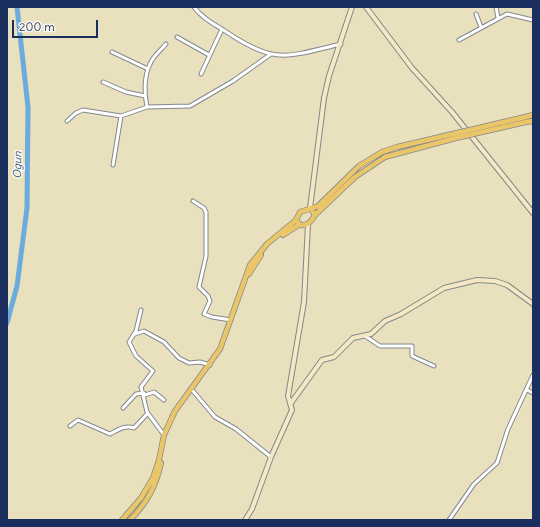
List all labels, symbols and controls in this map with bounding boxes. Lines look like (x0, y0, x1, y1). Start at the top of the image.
scale bar (14, 12, 100, 38)
text: 200 m (19, 19, 55, 34)
water label: Ogun (11, 151, 25, 179)

